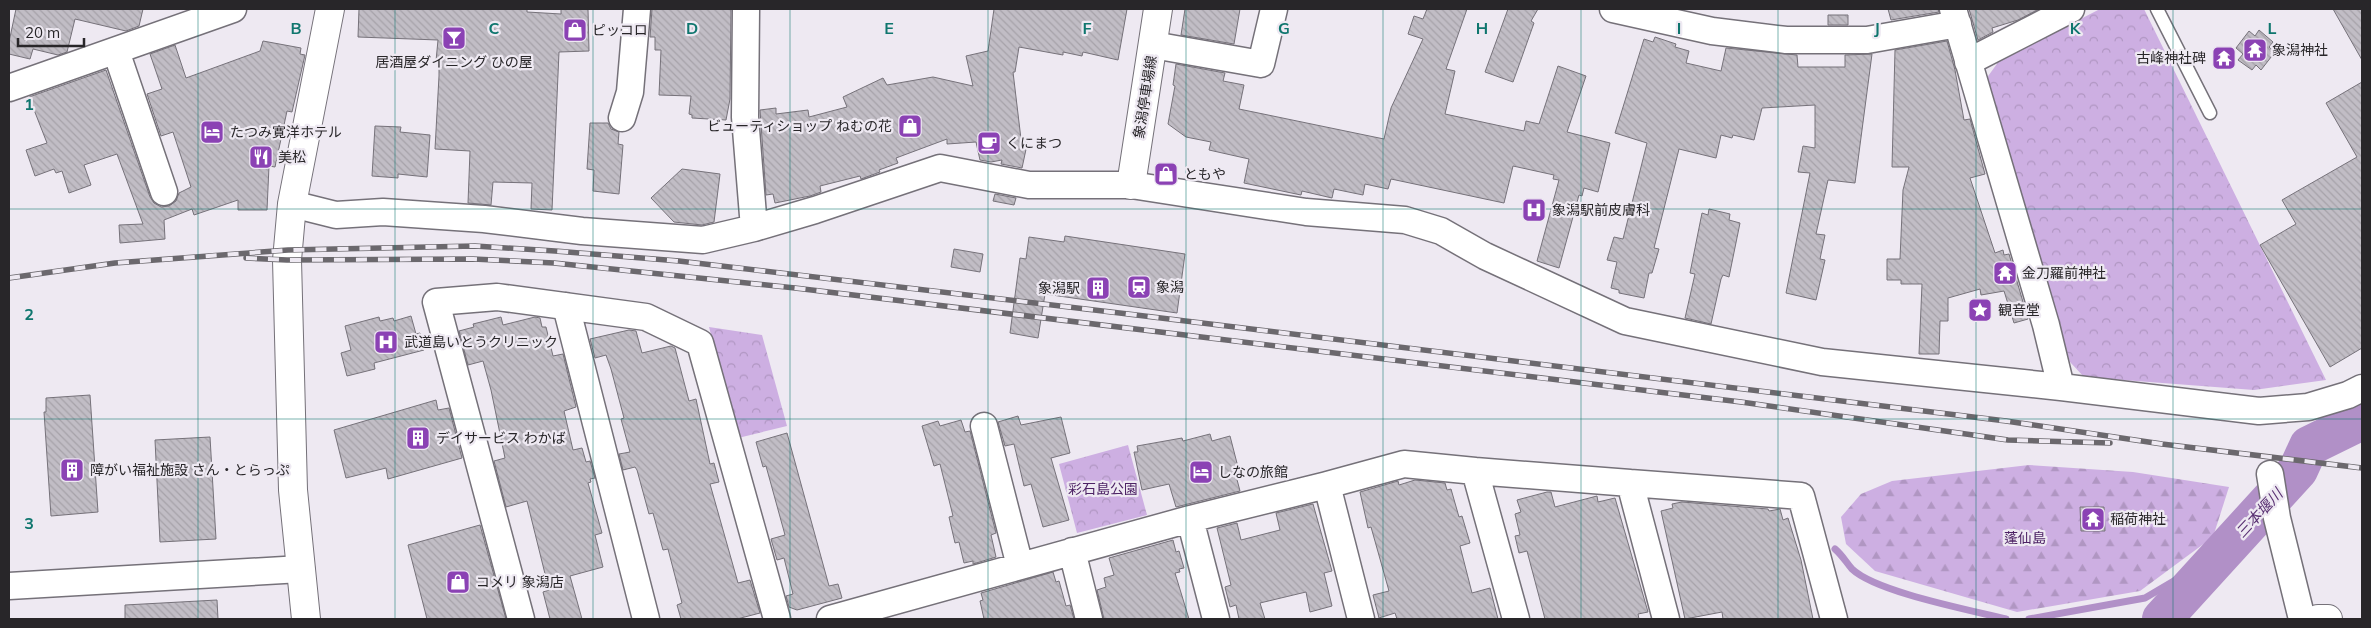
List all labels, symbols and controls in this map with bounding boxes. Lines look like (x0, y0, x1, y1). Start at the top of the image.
scale bar (18, 15, 84, 47)
shop icon: ピッコロ (562, 17, 588, 43)
text: B (290, 18, 302, 38)
text: C (489, 18, 500, 38)
text: D (686, 18, 698, 38)
text: E (884, 18, 894, 38)
text: F (1082, 18, 1092, 38)
text: G (1278, 18, 1290, 38)
text: H (1476, 18, 1488, 38)
text: I (1677, 18, 1681, 38)
text: J (1874, 18, 1880, 38)
text: K (2070, 18, 2082, 38)
text: L (2268, 18, 2277, 38)
place label: ピッコロ (592, 21, 648, 39)
text: 20 m (25, 23, 60, 42)
bar icon: 居酒屋ダイニング ひの屋 (441, 25, 467, 51)
temple icon: 象潟神社 (2242, 37, 2268, 63)
place label: 象潟神社 (2272, 41, 2328, 59)
temple icon: 古峰神社碑 (2211, 45, 2237, 71)
place label: 古峰神社碑 (2136, 49, 2206, 67)
place label: 居酒屋ダイニング ひの屋 (375, 53, 533, 71)
street label: 象潟停車場線 (1130, 54, 1160, 140)
text: 1 (24, 94, 34, 114)
shop icon: ビューティショップ ねむの花 (897, 113, 923, 139)
place label: ビューティショップ ねむの花 (707, 117, 892, 135)
hotel icon: たつみ寛洋ホテル (199, 119, 225, 145)
place label: たつみ寛洋ホテル (230, 123, 342, 141)
cafe icon: くにまつ (976, 130, 1002, 156)
place label: くにまつ (1006, 134, 1062, 152)
restaurant icon: 美松 (248, 144, 274, 170)
place label: 美松 (278, 148, 306, 166)
shop icon: ともや (1153, 161, 1179, 187)
place label: ともや (1184, 165, 1226, 183)
hospital icon: 象潟駅前皮膚科 (1521, 197, 1547, 223)
place label: 象潟駅前皮膚科 (1552, 201, 1650, 219)
temple icon: 金刀羅前神社 (1992, 260, 2018, 286)
place label: 金刀羅前神社 (2022, 264, 2106, 282)
station icon: 象潟 (1126, 274, 1152, 300)
building icon: 象潟駅 (1085, 275, 1111, 301)
place label: 象潟 (1156, 278, 1184, 296)
place label: 象潟駅 (1038, 279, 1080, 297)
place icon: 観音堂 (1967, 297, 1993, 323)
place label: 観音堂 (1998, 301, 2040, 319)
text: 2 (24, 304, 34, 324)
hospital icon: 武道島いとうクリニック (373, 329, 399, 355)
place label: 武道島いとうクリニック (404, 333, 558, 351)
building icon: デイサービス わかば (405, 425, 431, 451)
place label: デイサービス わかば (436, 429, 566, 447)
building icon: 障がい福祉施設 さん・とらっぷ (59, 457, 85, 483)
hotel icon: しなの旅館 (1188, 459, 1214, 485)
place label: 障がい福祉施設 さん・とらっぷ (90, 461, 290, 479)
place label: しなの旅館 (1218, 463, 1288, 481)
park label: 彩石島公園 (1068, 480, 1138, 498)
water label: 三本堰川 (2232, 483, 2288, 541)
temple icon: 稲荷神社 (2080, 506, 2106, 532)
place label: 稲荷神社 (2110, 510, 2166, 528)
text: 3 (24, 513, 34, 533)
park label: 蓬仙島 (2004, 529, 2046, 547)
shop icon: コメリ 象潟店 (445, 569, 471, 595)
place label: コメリ 象潟店 (476, 573, 564, 591)

